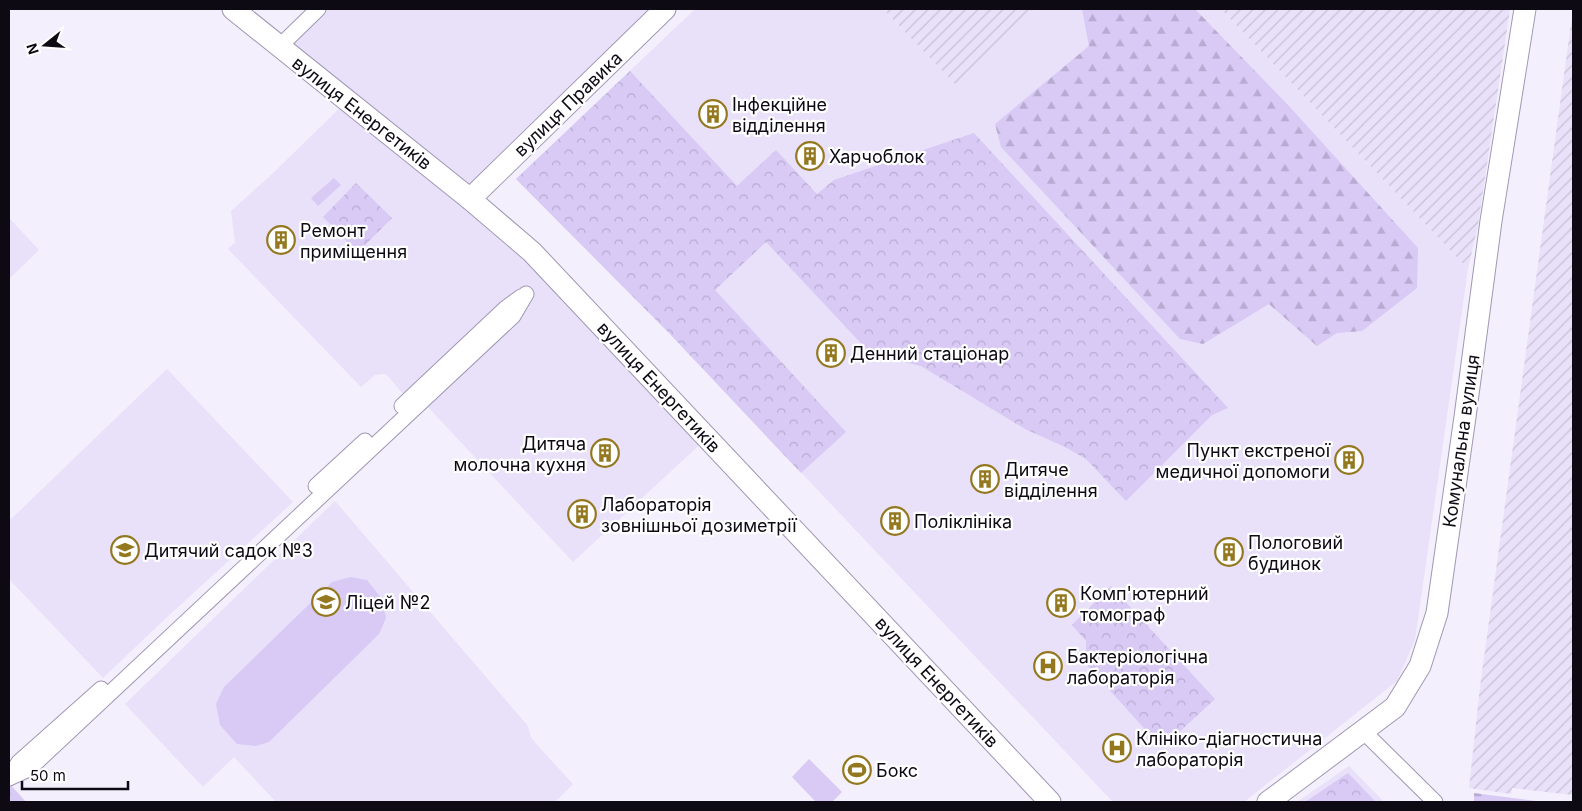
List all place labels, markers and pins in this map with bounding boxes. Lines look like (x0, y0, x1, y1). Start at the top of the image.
place label: Інфекційне відділення (732, 94, 827, 136)
building icon: Інфекційне відділення (698, 99, 728, 129)
building icon: Харчоблок (795, 141, 825, 171)
place label: Харчоблок (829, 146, 925, 167)
place label: Ремонт приміщення (300, 220, 407, 262)
building icon: Ремонт приміщення (266, 225, 296, 255)
building icon: Денний стаціонар (816, 338, 846, 368)
place label: Денний стаціонар (850, 343, 1009, 364)
place label: Дитяча молочна кухня (453, 433, 586, 475)
building icon: Дитяча молочна кухня (590, 438, 620, 468)
place label: Пункт екстреної медичної допомоги (1156, 440, 1332, 482)
building icon: Пункт екстреної медичної допомоги (1334, 445, 1364, 475)
place label: Дитяче відділення (1004, 459, 1098, 501)
building icon: Дитяче відділення (970, 464, 1000, 494)
place label: Лабораторія зовнішньої дозиметрії (601, 494, 798, 536)
building icon: Лабораторія зовнішньої дозиметрії (567, 499, 597, 529)
building icon: Поліклініка (880, 506, 910, 536)
place label: Поліклініка (914, 511, 1012, 532)
place label: Пологовий будинок (1248, 532, 1343, 574)
school or university icon: Дитячий садок №3 (110, 535, 140, 565)
building icon: Пологовий будинок (1214, 537, 1244, 567)
place label: Дитячий садок №3 (144, 540, 313, 561)
place label: Комп'ютерний томограф (1080, 583, 1209, 625)
school or university icon: Ліцей №2 (311, 587, 341, 617)
building icon: Комп'ютерний томограф (1046, 588, 1076, 618)
place label: Ліцей №2 (345, 592, 430, 613)
place label: Бактеріологічна лабораторія (1067, 646, 1208, 688)
hospital icon: Бактеріологічна лабораторія (1033, 651, 1063, 681)
place label: Клініко-діагностична лабораторія (1136, 728, 1322, 770)
hospital icon: Клініко-діагностична лабораторія (1102, 733, 1132, 763)
sports icon: Бокс (842, 755, 872, 785)
place label: Бокс (876, 760, 918, 781)

